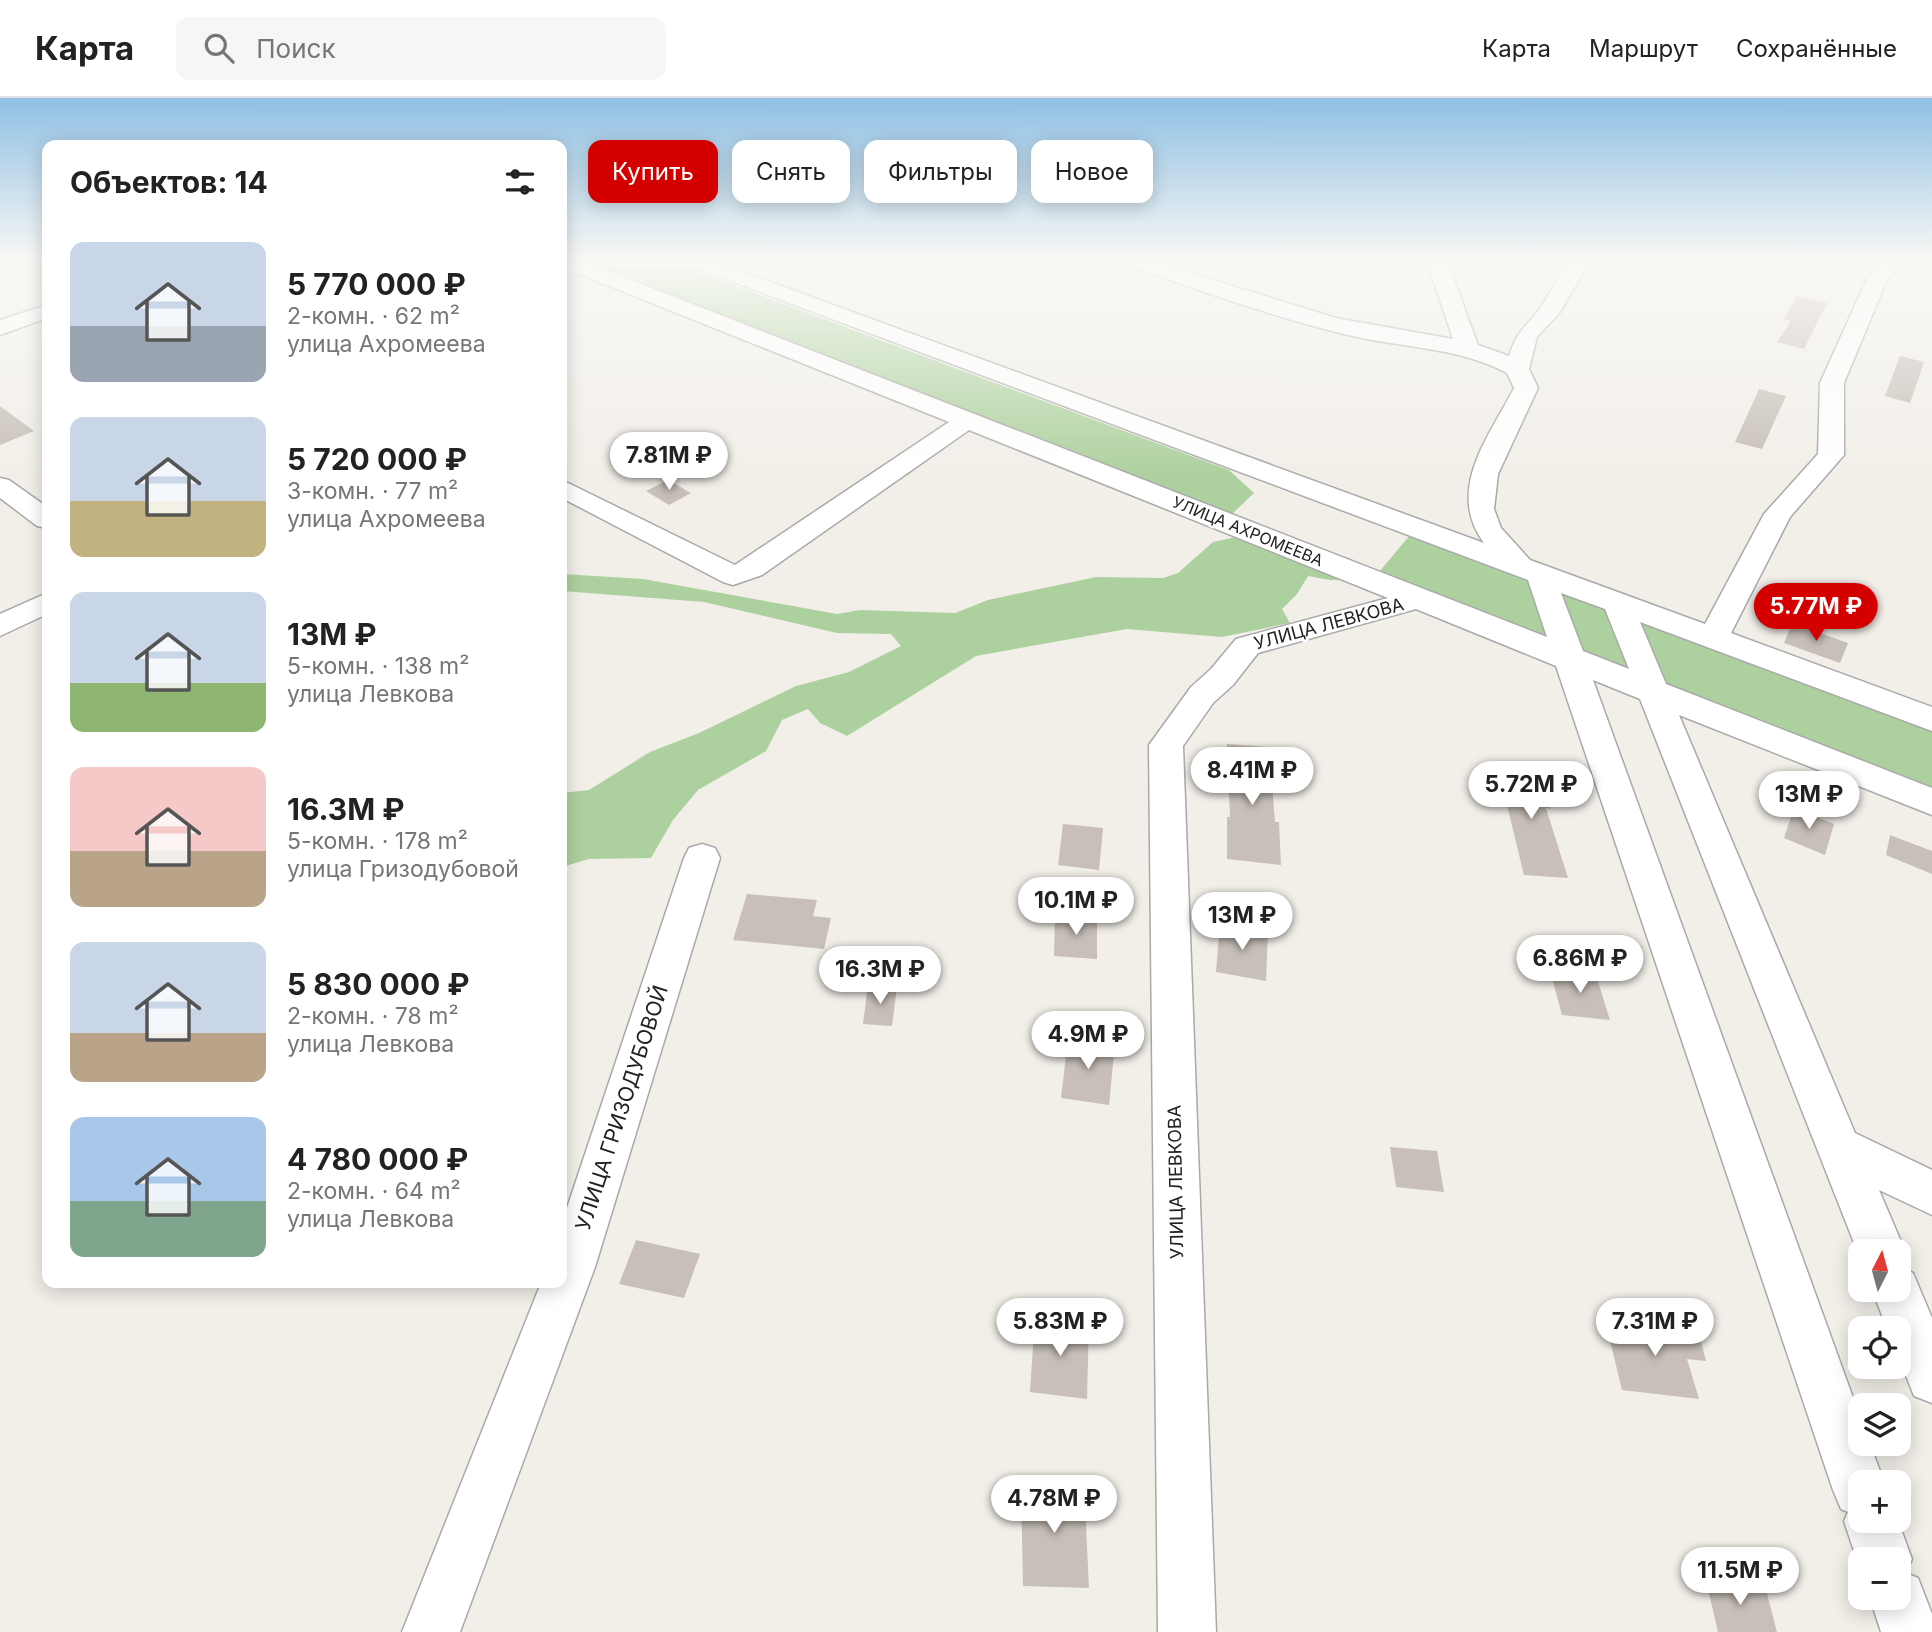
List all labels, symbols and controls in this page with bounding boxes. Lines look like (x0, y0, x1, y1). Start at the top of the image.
search box (176, 17, 666, 80)
text: Карта (35, 28, 134, 68)
icon: search (200, 29, 238, 67)
text: Поиск (256, 33, 335, 64)
text: Карта (1482, 34, 1551, 63)
text: Маршрут (1589, 34, 1698, 63)
text: Сохранённые (1736, 34, 1897, 63)
chip: Купить (588, 140, 718, 203)
chip: Снять (732, 140, 850, 203)
chip: Фильтры (864, 140, 1017, 203)
chip: Новое (1031, 140, 1153, 203)
icon: filters (501, 163, 539, 201)
text: Объектов: 14 (70, 164, 268, 200)
text: 5 770 000 ₽ (287, 266, 466, 302)
icon: home (126, 270, 210, 354)
text: 2-комн. · 62 m² (287, 302, 460, 330)
text: улица Ахромеева (287, 330, 486, 358)
pin: 7.81M ₽ (604, 432, 734, 492)
text: 5 720 000 ₽ (287, 441, 467, 477)
text: 7.81M ₽ (626, 441, 712, 469)
icon: home (126, 445, 210, 529)
text: 3-комн. · 77 m² (287, 477, 458, 505)
street label: УЛИЦА АХРОМЕЕВА (1170, 492, 1326, 570)
text: улица Ахромеева (287, 505, 486, 533)
pin: 5.77M ₽ (1751, 584, 1881, 643)
text: 5.77M ₽ (1770, 592, 1862, 620)
street label: УЛИЦА ЛЕВКОВА (1252, 593, 1406, 654)
text: 13M ₽ (287, 616, 377, 652)
icon: home (126, 620, 210, 704)
text: 5-комн. · 138 m² (287, 652, 469, 680)
text: улица Левкова (287, 680, 454, 708)
pin: 8.41M ₽ (1187, 748, 1317, 807)
text: 8.41M ₽ (1207, 756, 1297, 784)
pin: 5.72M ₽ (1466, 762, 1596, 821)
text: 5.72M ₽ (1484, 770, 1578, 798)
pin: 13M ₽ (1760, 772, 1858, 831)
text: 13M ₽ (1775, 780, 1843, 808)
text: 16.3M ₽ (287, 791, 405, 827)
icon: home (126, 795, 210, 879)
text: 5-комн. · 178 m² (287, 827, 468, 855)
text: улица Гризодубовой (287, 855, 519, 883)
pin: 10.1M ₽ (1011, 878, 1141, 937)
text: 10.1M ₽ (1034, 886, 1118, 914)
pin: 13M ₽ (1193, 892, 1291, 952)
text: 13M ₽ (1208, 901, 1276, 929)
pin: 6.86M ₽ (1515, 936, 1645, 995)
text: 6.86M ₽ (1532, 944, 1628, 972)
pin: 16.3M ₽ (815, 946, 945, 1006)
text: 16.3M ₽ (835, 955, 925, 983)
text: 5 830 000 ₽ (287, 966, 470, 1002)
icon: home (126, 970, 210, 1054)
street label: УЛИЦА ГРИЗОДУБОВОЙ (569, 982, 673, 1234)
text: 2-комн. · 78 m² (287, 1002, 459, 1030)
pin: 4.9M ₽ (1031, 1012, 1145, 1071)
text: 4.9M ₽ (1047, 1020, 1129, 1048)
text: улица Левкова (287, 1030, 454, 1058)
street label: УЛИЦА ЛЕВКОВА (1164, 1105, 1187, 1259)
text: 4 780 000 ₽ (287, 1141, 468, 1177)
icon: home (126, 1145, 210, 1229)
text: 2-комн. · 64 m² (287, 1177, 461, 1205)
text: улица Левкова (287, 1205, 454, 1233)
north arrow (1848, 1239, 1911, 1302)
map controls (1848, 1239, 1911, 1610)
pin: 5.83M ₽ (995, 1298, 1125, 1358)
pin: 7.31M ₽ (1590, 1298, 1720, 1358)
text: 5.83M ₽ (1013, 1307, 1107, 1335)
text: 7.31M ₽ (1612, 1307, 1698, 1335)
button: locate (1848, 1316, 1911, 1379)
button: layers (1848, 1393, 1911, 1456)
button: + (1848, 1470, 1911, 1533)
pin: 4.78M ₽ (989, 1476, 1119, 1535)
text: 4.78M ₽ (1007, 1484, 1101, 1512)
button: − (1848, 1547, 1911, 1610)
pin: 11.5M ₽ (1675, 1548, 1805, 1607)
text: 11.5M ₽ (1697, 1556, 1783, 1584)

